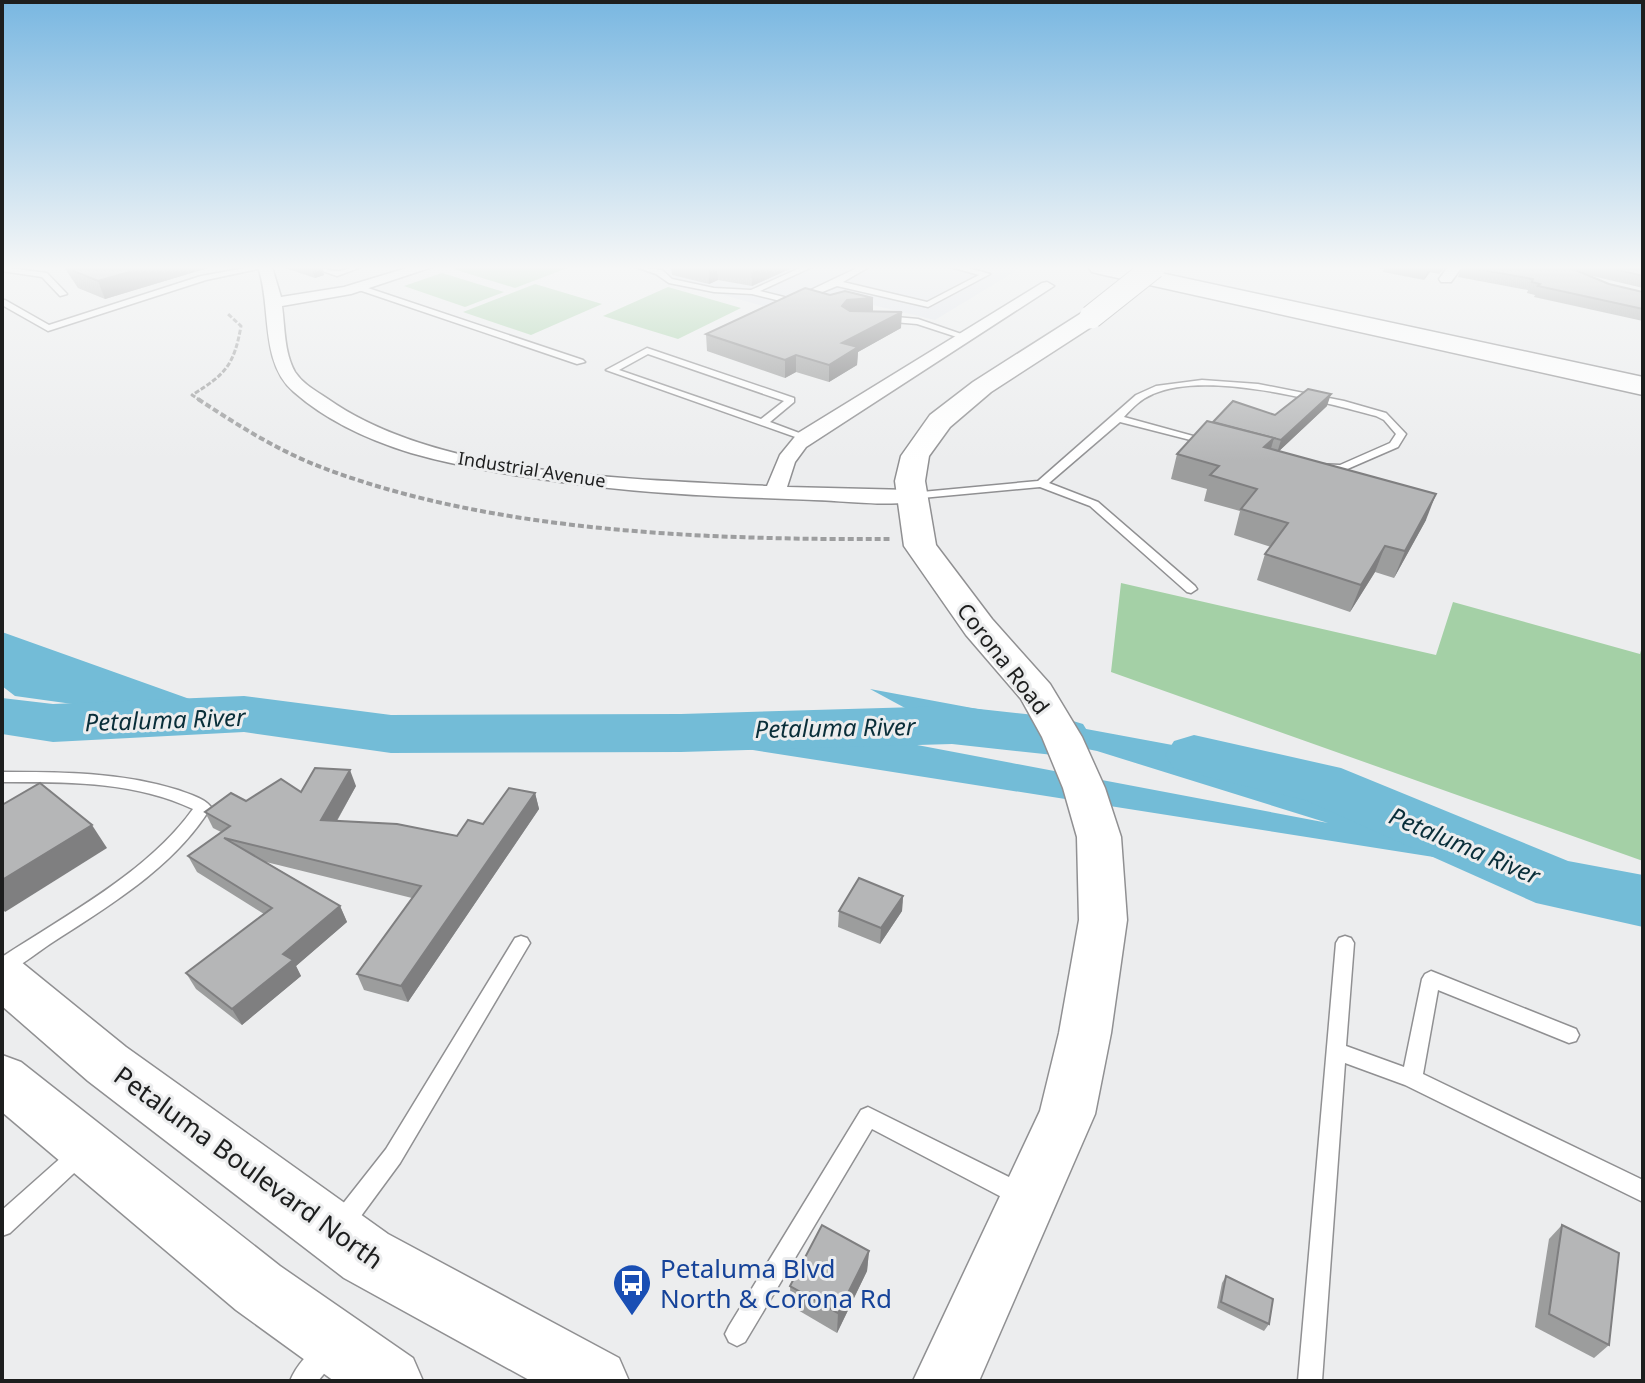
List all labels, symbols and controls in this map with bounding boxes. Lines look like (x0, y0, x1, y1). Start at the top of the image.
street label: Industrial Avenue (456, 445, 608, 493)
street label: Corona Road (951, 596, 1057, 720)
water label: Petaluma River (84, 700, 247, 738)
water label: Petaluma River (754, 709, 917, 745)
water label: Petaluma River (1385, 798, 1547, 892)
street label: Petaluma Boulevard North (107, 1057, 391, 1277)
place label: Petaluma Blvd North & Corona Rd (660, 1250, 892, 1316)
bus stop icon: Petaluma Blvd North & Corona Rd (611, 1262, 653, 1317)

